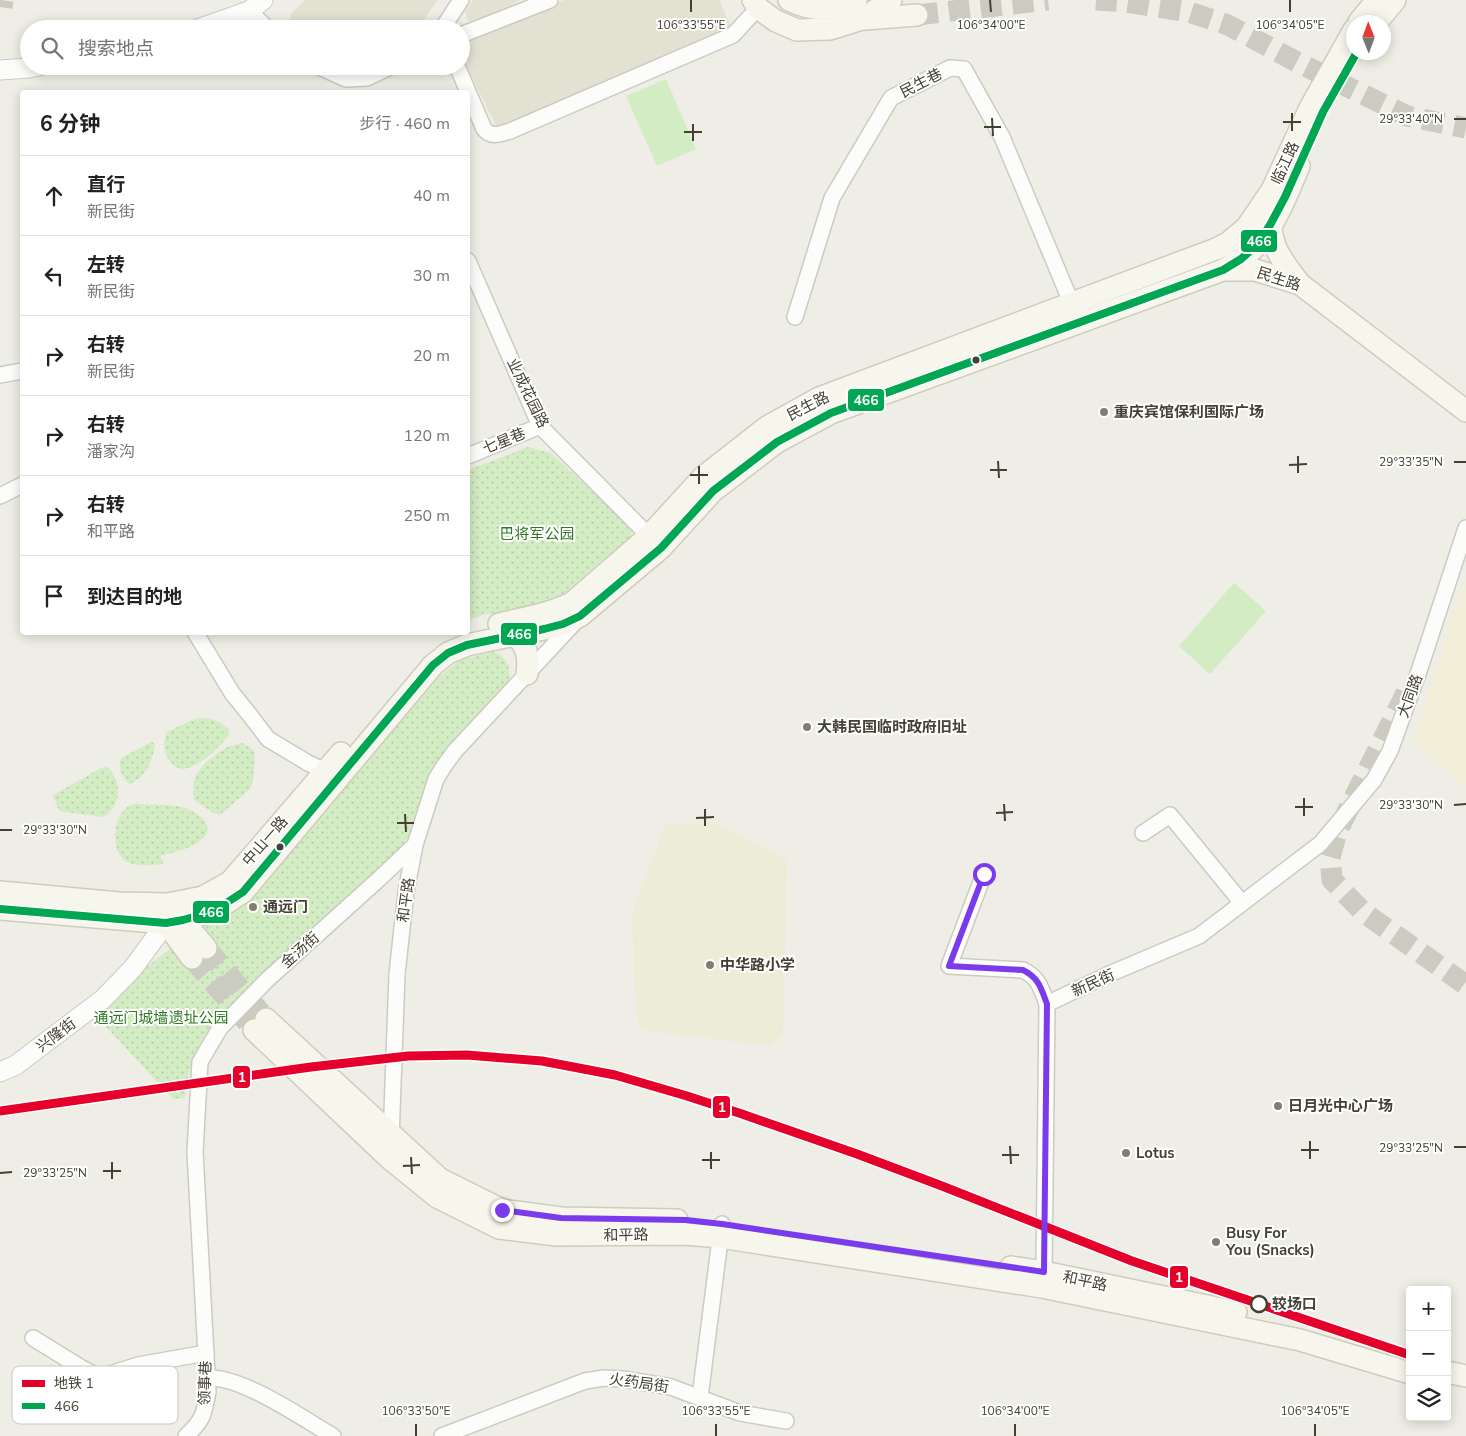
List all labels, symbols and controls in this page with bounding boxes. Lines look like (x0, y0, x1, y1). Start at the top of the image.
north arrow (1346, 15, 1391, 60)
text: 106°33'55"E (656, 17, 726, 33)
text: 106°34'00"E (956, 17, 1026, 33)
text: 106°34'05"E (1255, 17, 1325, 33)
search box (20, 20, 470, 75)
icon: search (38, 34, 66, 62)
text: 搜索地点 (78, 36, 154, 62)
street label: 民生巷 (896, 64, 946, 102)
text: 6 分钟 (40, 110, 100, 138)
text: 29°33'40"N (1379, 111, 1443, 127)
text: 步行 · 460 m (360, 113, 450, 135)
street label: 临江路 (1266, 138, 1304, 188)
text: 直行 (87, 172, 125, 198)
icon: ahead (40, 182, 68, 210)
text: 40 m (413, 185, 450, 207)
text: 新民街 (87, 201, 135, 223)
line badge: 466 (1240, 229, 1278, 253)
text: 466 (1246, 232, 1272, 251)
text: 左转 (87, 252, 125, 278)
icon: left (40, 262, 68, 290)
street label: 民生路 (1255, 263, 1303, 295)
text: 30 m (413, 265, 450, 287)
text: 新民街 (87, 281, 135, 303)
text: 右转 (87, 332, 125, 358)
icon: right (40, 342, 68, 370)
text: 20 m (413, 345, 450, 367)
street label: 业成花园路 (503, 355, 553, 431)
unlabelled marker (971, 355, 981, 365)
text: 新民街 (87, 361, 135, 383)
street label: 民生路 (783, 387, 833, 425)
line badge: 466 (847, 388, 885, 412)
text: 466 (853, 391, 879, 410)
place label: 重庆宾馆保利国际广场 (1114, 402, 1264, 422)
marker: 重庆宾馆保利国际广场 (1098, 406, 1110, 418)
text: 右转 (87, 412, 125, 438)
icon: right (40, 422, 68, 450)
street label: 七星巷 (479, 423, 529, 459)
text: 120 m (403, 425, 450, 447)
text: 潘家沟 (87, 441, 135, 463)
text: 29°33'35"N (1379, 454, 1443, 470)
text: 右转 (87, 492, 125, 518)
icon: right (40, 502, 68, 530)
text: 250 m (403, 505, 450, 527)
text: 和平路 (87, 521, 135, 543)
park label: 巴将军公园 (499, 524, 575, 544)
icon: arrive (40, 582, 68, 610)
text: 到达目的地 (87, 584, 182, 610)
line badge: 466 (500, 622, 538, 646)
text: 466 (506, 625, 532, 644)
street label: 大同路 (1393, 671, 1427, 721)
place label: 大韩民国临时政府旧址 (817, 717, 967, 737)
marker: 大韩民国临时政府旧址 (801, 721, 813, 733)
text: 29°33'30"N (1379, 797, 1443, 813)
street label: 中山一路 (238, 812, 292, 870)
text: 29°33'30"N (23, 822, 87, 838)
unlabelled marker (275, 842, 285, 852)
route start (973, 863, 996, 886)
street label: 和平路 (393, 876, 419, 924)
place label: 通远门 (263, 897, 308, 917)
line badge: 466 (192, 900, 230, 924)
marker: 通远门 (247, 901, 259, 913)
text: 466 (198, 903, 224, 922)
street label: 金汤街 (277, 928, 323, 972)
place label: 中华路小学 (720, 955, 795, 975)
marker: 中华路小学 (704, 959, 716, 971)
street label: 新民街 (1068, 965, 1118, 1001)
park label: 通远门城墙遗址公园 (93, 1008, 229, 1028)
street label: 兴隆街 (32, 1013, 80, 1057)
line badge: 1 (232, 1065, 251, 1089)
text: 1 (238, 1068, 246, 1087)
line badge: 1 (712, 1095, 731, 1119)
place label: 日月光中心广场 (1288, 1096, 1393, 1116)
text: 1 (718, 1098, 726, 1117)
marker: 日月光中心广场 (1272, 1100, 1284, 1112)
text: 29°33'25"N (1379, 1140, 1443, 1156)
place label: Lotus (1136, 1143, 1175, 1163)
marker: Lotus (1120, 1147, 1132, 1159)
text: 29°33'25"N (23, 1165, 87, 1181)
route end (491, 1199, 514, 1222)
place label: Busy For You (Snacks) (1225, 1223, 1315, 1260)
street label: 和平路 (603, 1225, 649, 1245)
marker: Busy For You (Snacks) (1210, 1236, 1222, 1248)
line badge: 1 (1169, 1265, 1189, 1289)
street label: 和平路 (1061, 1267, 1109, 1295)
text: 1 (1175, 1268, 1183, 1287)
map controls (1406, 1286, 1451, 1421)
button: + (1406, 1286, 1451, 1331)
place label: 较场口 (1272, 1294, 1317, 1314)
marker: 较场口 (1250, 1295, 1268, 1313)
button: − (1406, 1331, 1451, 1376)
street label: 领事巷 (194, 1360, 216, 1406)
legend (12, 1366, 178, 1424)
street label: 火药局街 (608, 1369, 670, 1397)
text: 地铁 1 (54, 1374, 94, 1393)
button: layers (1406, 1376, 1451, 1421)
text: 466 (54, 1397, 79, 1416)
text: 106°33'50"E (381, 1403, 451, 1419)
text: 106°33'55"E (681, 1403, 751, 1419)
text: 106°34'00"E (980, 1403, 1050, 1419)
text: 106°34'05"E (1280, 1403, 1350, 1419)

